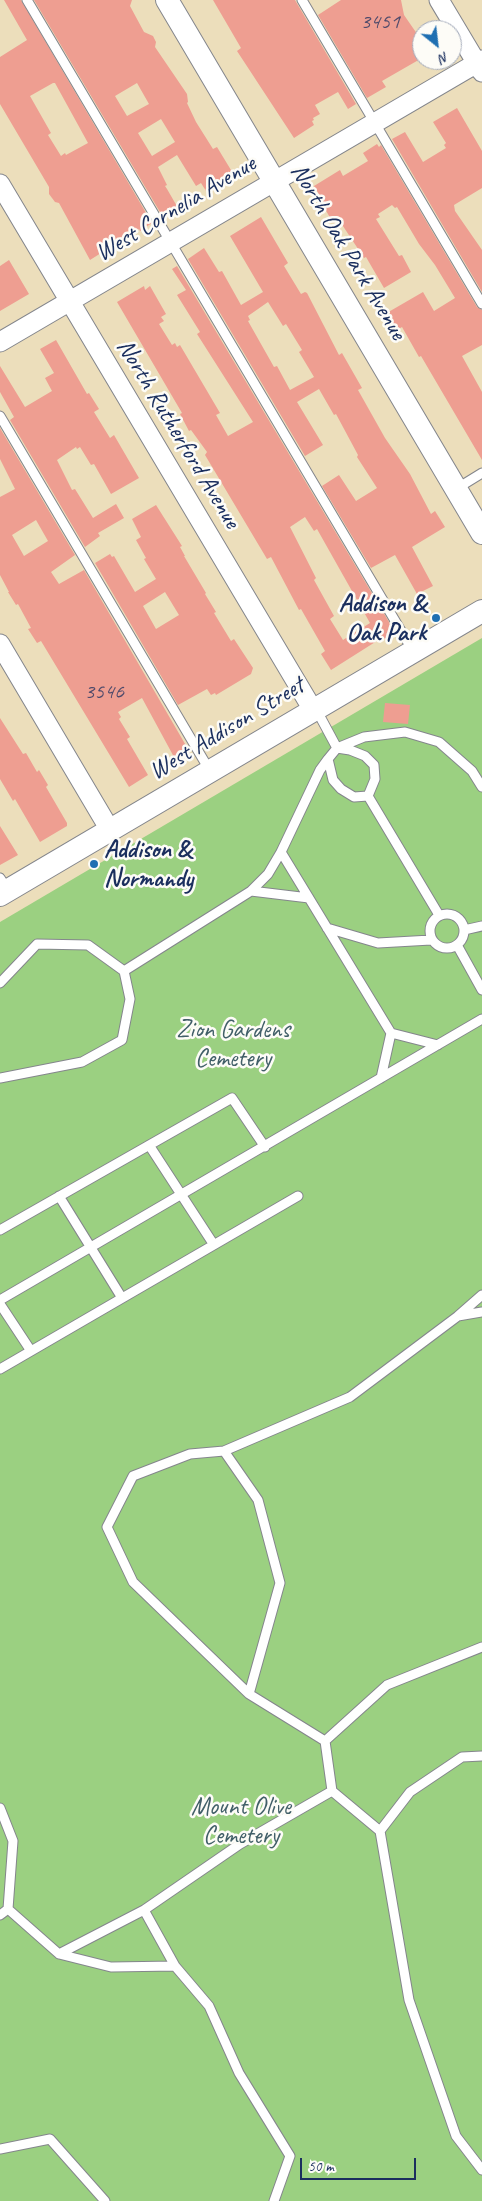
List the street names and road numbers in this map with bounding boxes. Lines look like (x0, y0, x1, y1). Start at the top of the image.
street label: West Cornelia Avenue (90, 149, 262, 269)
street label: North Oak Park Avenue (284, 159, 412, 345)
street label: North Rutherford Avenue (110, 334, 246, 534)
street label: West Addison Street (144, 671, 310, 787)

